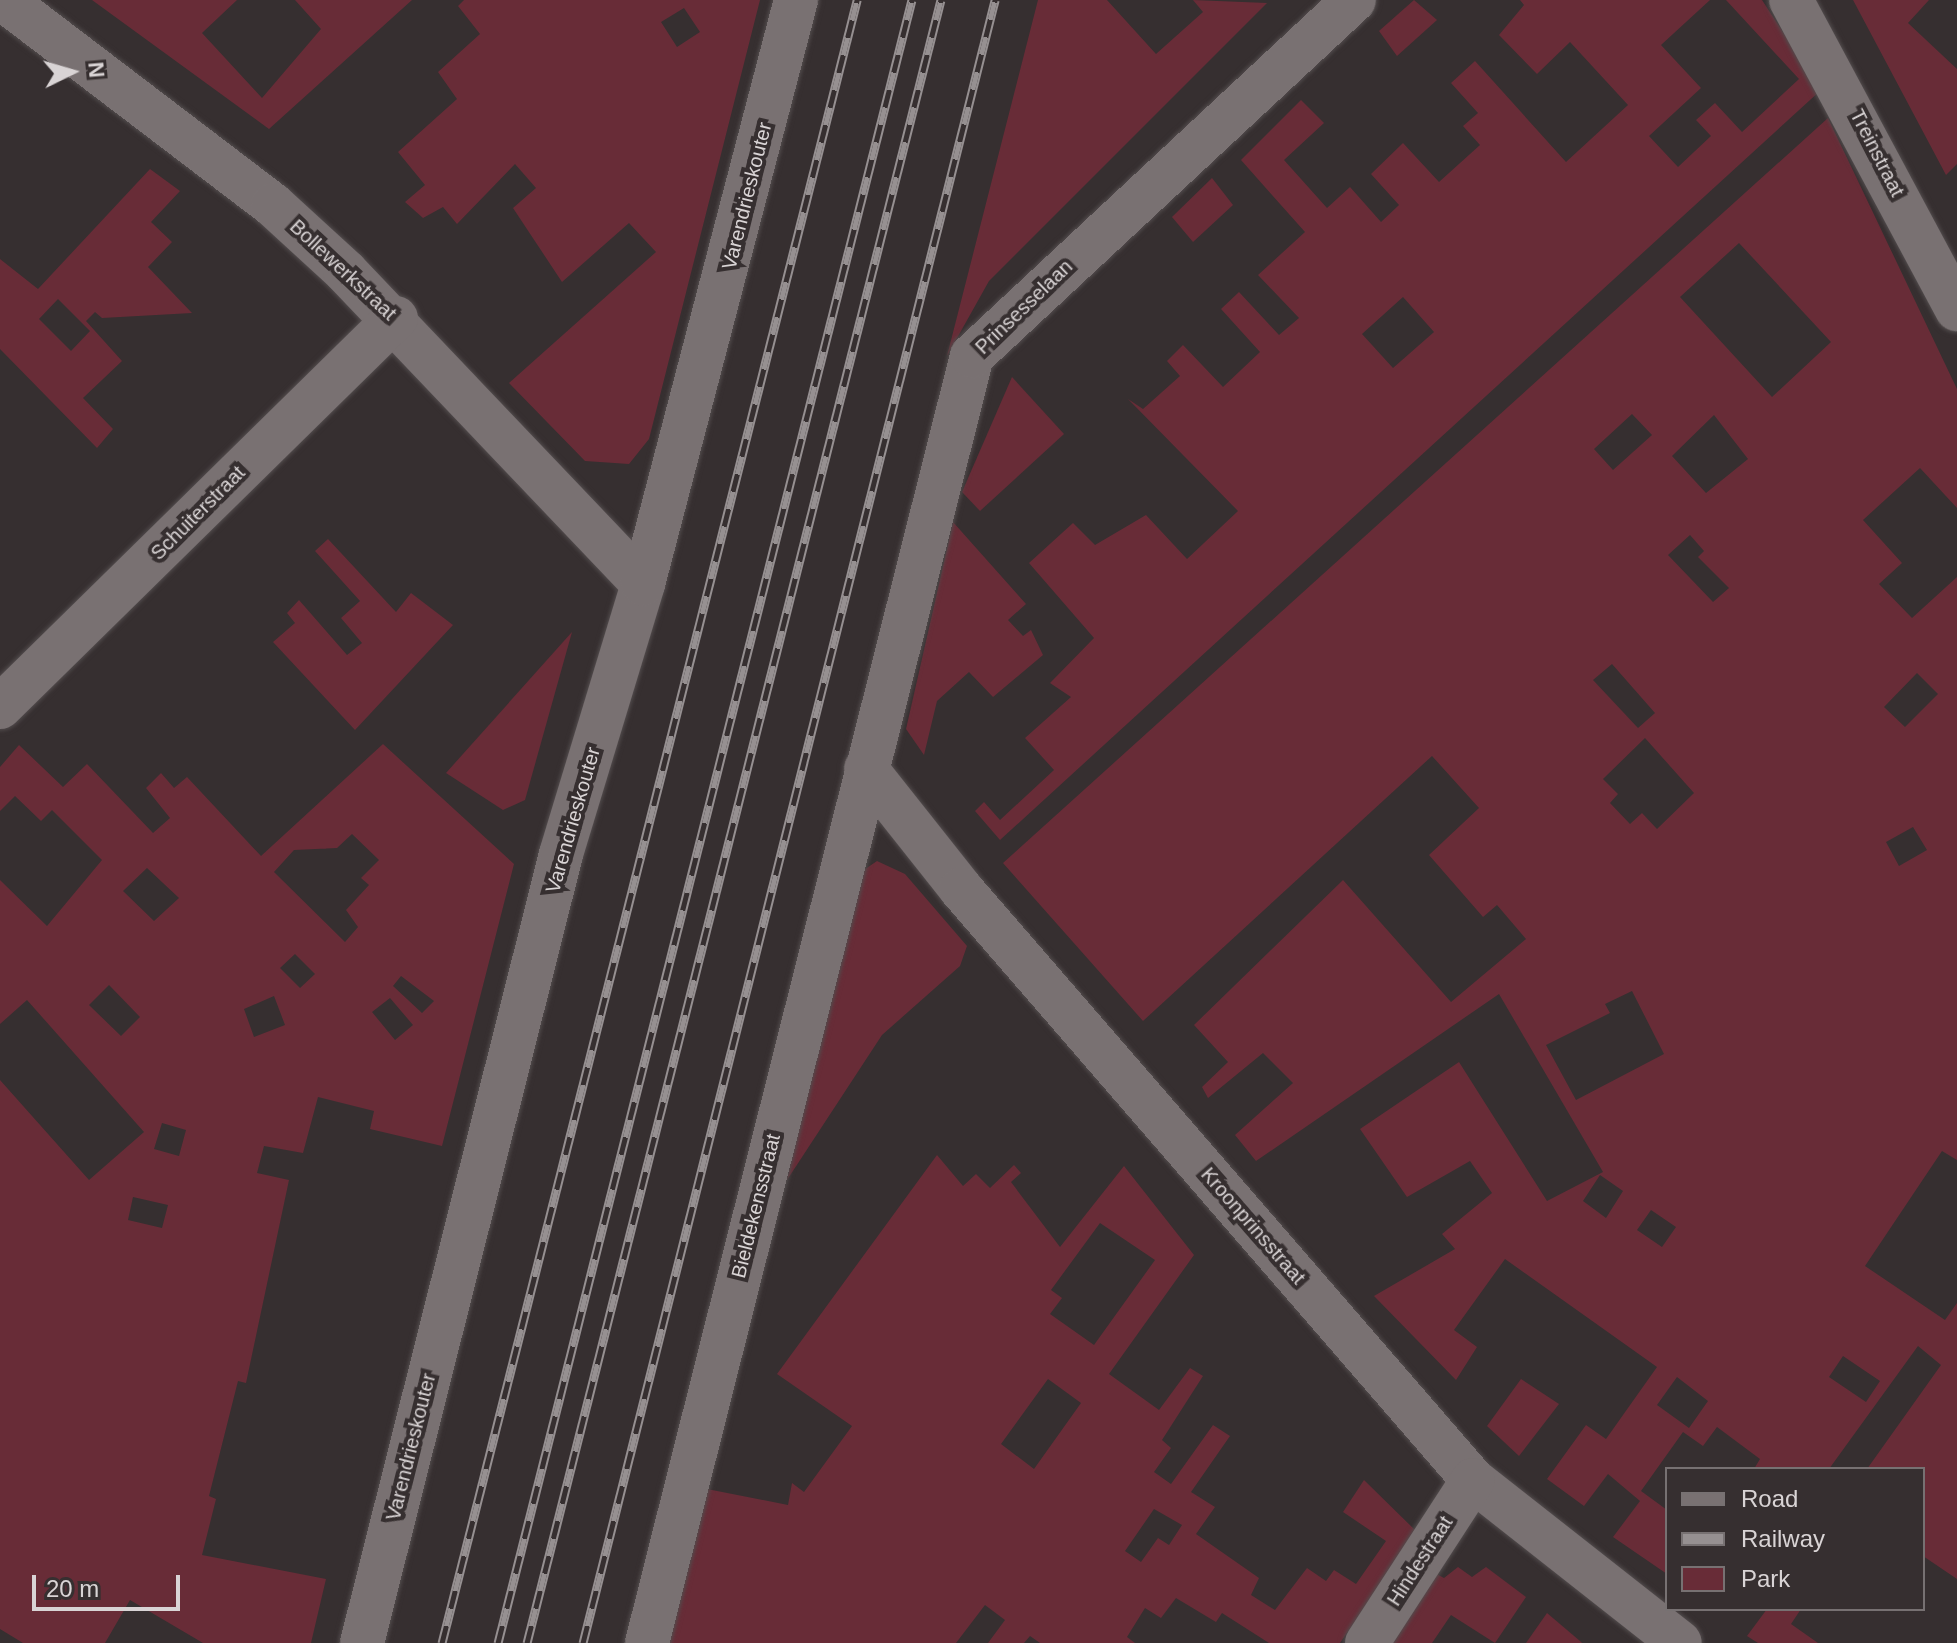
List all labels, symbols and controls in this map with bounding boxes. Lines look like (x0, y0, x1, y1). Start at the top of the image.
north arrow (32, 32, 112, 112)
text: N (83, 61, 110, 79)
street label: Treinstraat (1845, 105, 1909, 201)
street label: Varendrieskouter (717, 120, 777, 272)
street label: Bollewerkstraat (285, 215, 401, 325)
street label: Prinsesselaan (970, 255, 1078, 359)
street label: Schuiterstraat (146, 461, 250, 565)
street label: Varendrieskouter (541, 744, 605, 896)
street label: Bieldekensstraat (726, 1131, 786, 1281)
street label: Kroonprinsstraat (1196, 1163, 1310, 1289)
street label: Varendrieskouter (381, 1371, 441, 1523)
legend (1665, 1467, 1925, 1611)
text: Road (1741, 1485, 1798, 1512)
street label: Hindestraat (1382, 1512, 1458, 1610)
text: Railway (1741, 1525, 1825, 1552)
scale bar (36, 1559, 184, 1609)
text: Park (1741, 1565, 1790, 1592)
text: 20 m (46, 1575, 99, 1602)

